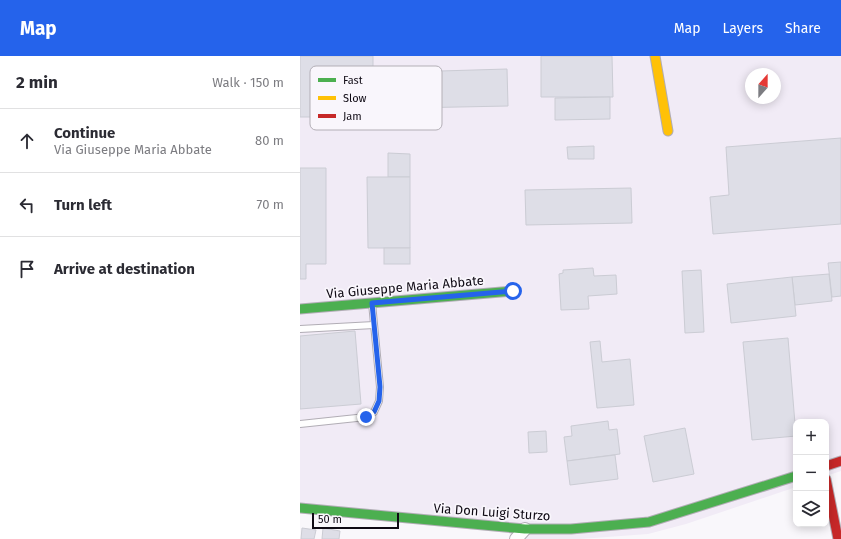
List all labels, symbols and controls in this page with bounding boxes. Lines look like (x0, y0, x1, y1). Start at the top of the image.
text: Map (20, 17, 57, 40)
text: Map (674, 20, 700, 37)
text: Layers (722, 20, 763, 37)
text: Share (785, 20, 821, 37)
legend (310, 66, 442, 130)
north arrow (745, 68, 781, 104)
text: 2 min (16, 72, 58, 93)
text: Fast (343, 74, 363, 87)
text: Walk · 150 m (212, 75, 284, 90)
text: Slow (343, 92, 367, 105)
text: Jam (343, 110, 362, 123)
text: Continue (54, 124, 115, 142)
icon: ahead (16, 130, 38, 152)
text: 80 m (255, 133, 284, 148)
text: Via Giuseppe Maria Abbate (54, 142, 212, 157)
icon: left (16, 194, 38, 216)
text: Turn left (54, 196, 112, 214)
text: 70 m (257, 197, 284, 212)
icon: arrive (16, 258, 38, 280)
text: Arrive at destination (54, 260, 195, 278)
street label: Via Giuseppe Maria Abbate (326, 273, 484, 301)
route start (504, 282, 522, 300)
route end (357, 408, 375, 426)
map controls (793, 419, 829, 527)
button: + (793, 419, 829, 455)
button: − (793, 455, 829, 491)
button: layers (793, 491, 829, 527)
street label: Via Don Luigi Sturzo (433, 500, 551, 524)
scale bar (312, 511, 399, 530)
text: 50 m (318, 513, 342, 526)

